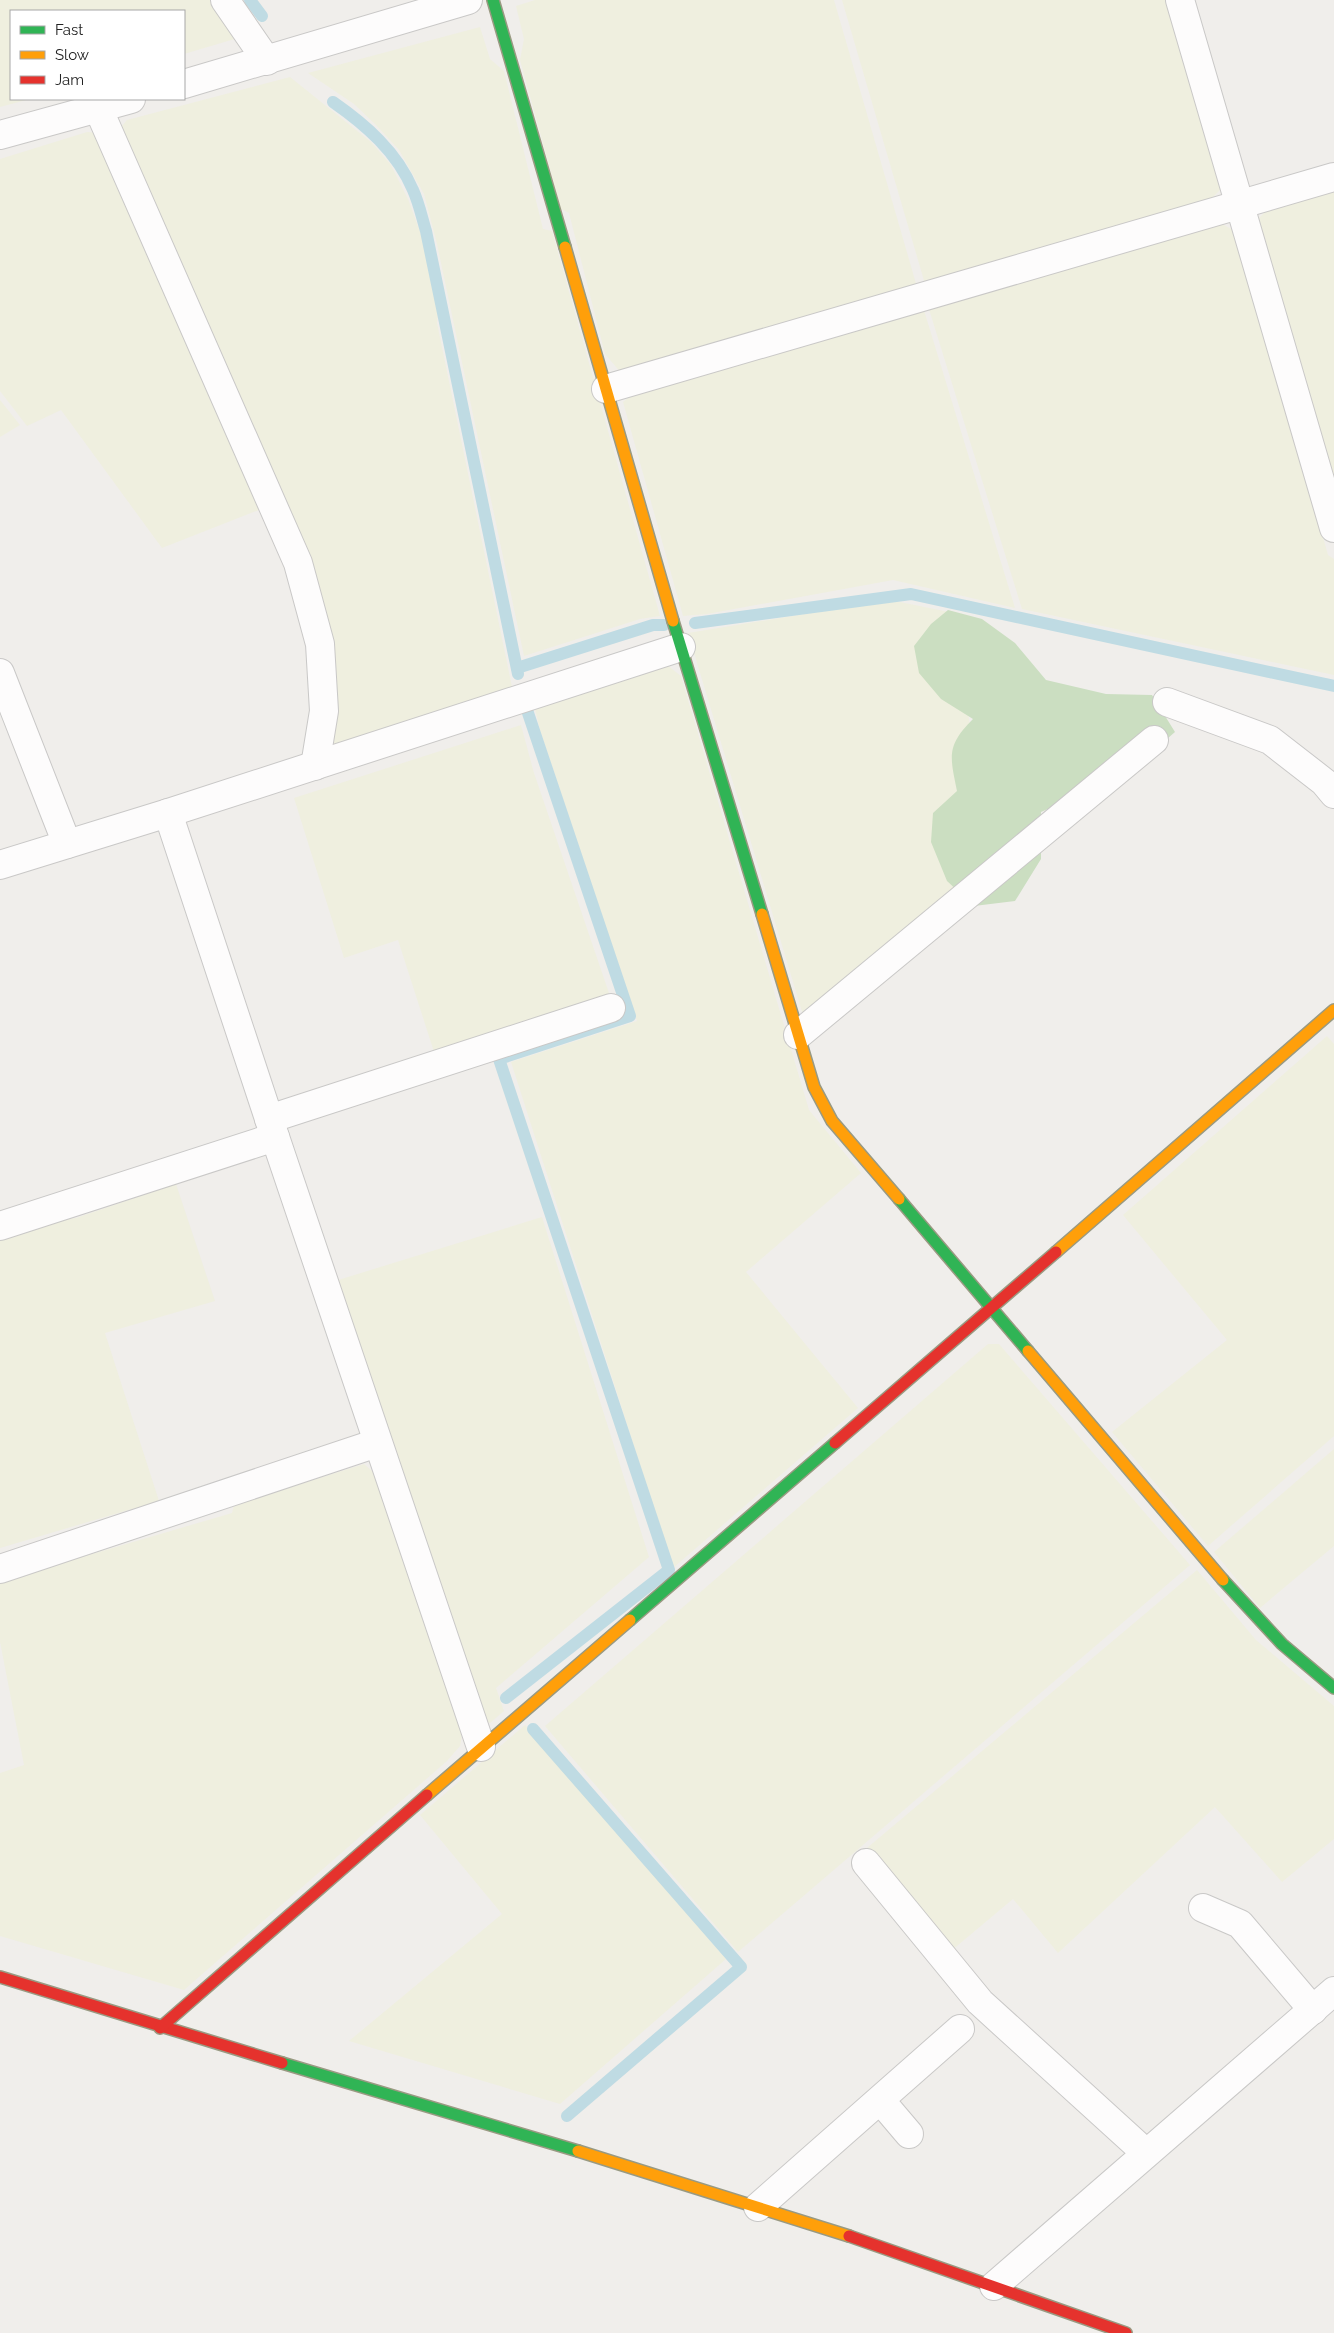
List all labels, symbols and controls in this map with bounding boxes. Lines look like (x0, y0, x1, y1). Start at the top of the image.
legend (10, 10, 185, 100)
text: Fast (55, 21, 83, 39)
text: Slow (55, 46, 89, 64)
text: Jam (55, 71, 84, 89)

